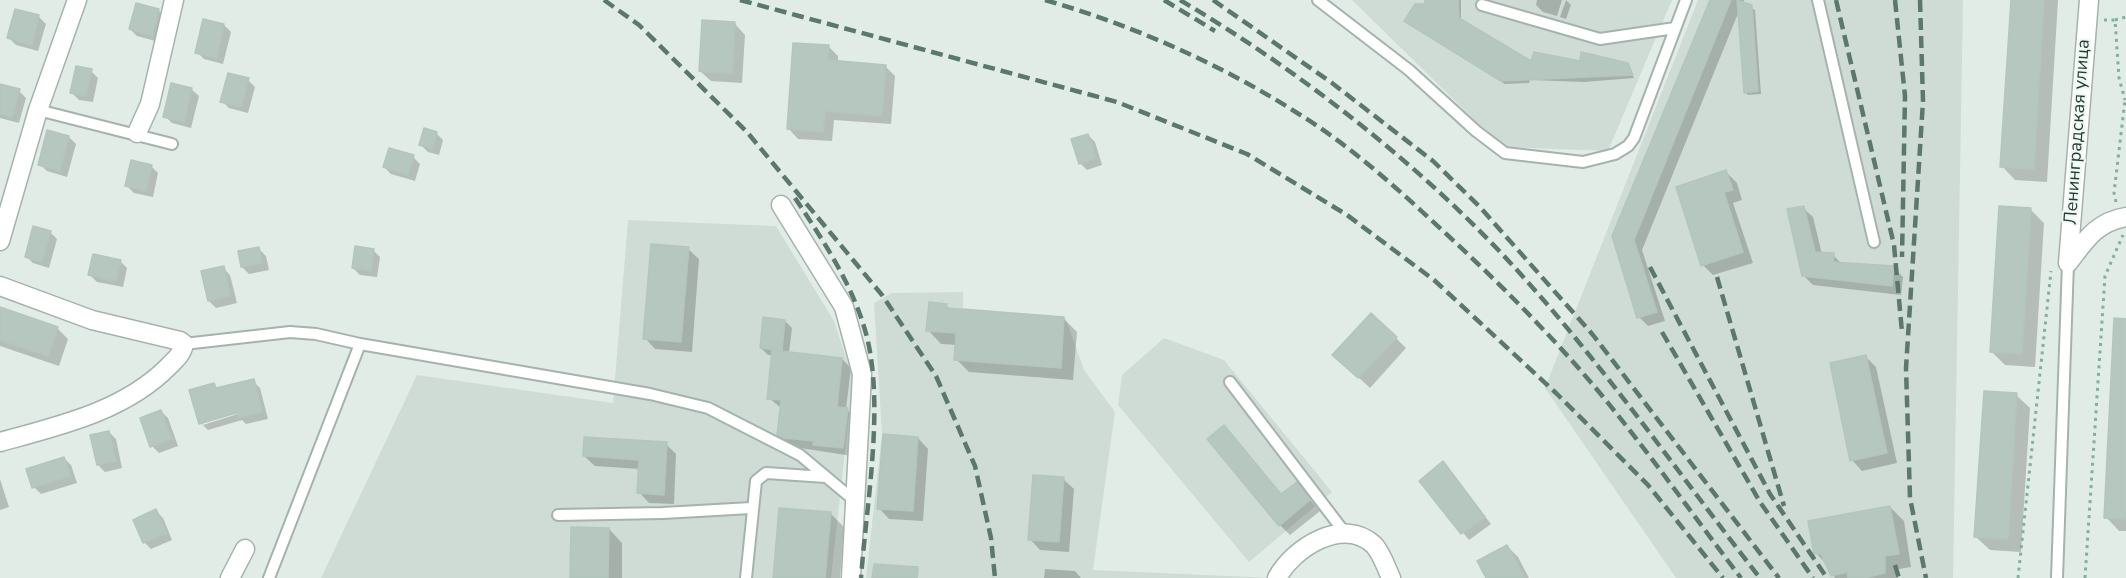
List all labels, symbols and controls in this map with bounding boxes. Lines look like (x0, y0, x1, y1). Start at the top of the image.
street label: Ленинградская улица (2061, 39, 2095, 225)

